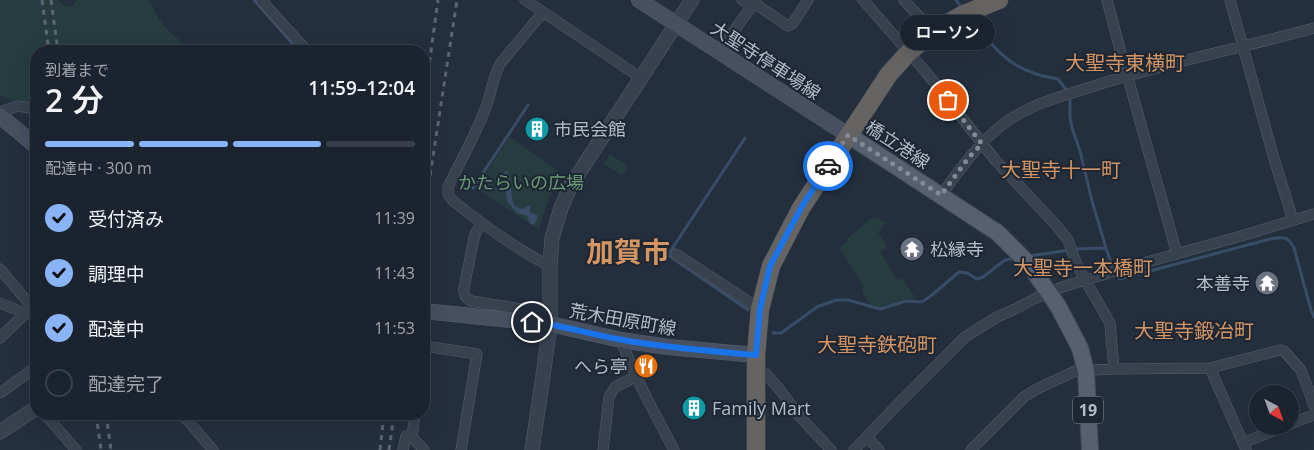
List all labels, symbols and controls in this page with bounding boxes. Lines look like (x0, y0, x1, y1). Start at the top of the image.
callout: ローソン (900, 15, 996, 50)
street label: 大聖寺停車場線 (707, 16, 825, 104)
text: ローソン (915, 21, 980, 43)
district label: 大聖寺東横町 (1065, 49, 1185, 76)
text: 到着まで (45, 59, 109, 81)
text: 11:59–12:04 (308, 75, 415, 101)
text: 2 分 (45, 78, 104, 121)
pin (927, 79, 969, 121)
icon: bag (934, 86, 962, 114)
street label: 橋立港線 (861, 114, 935, 174)
building icon: 市民会館 (524, 116, 550, 142)
place label: 市民会館 (554, 117, 626, 141)
courier (803, 141, 853, 191)
icon: car (814, 152, 842, 180)
district label: 大聖寺十一町 (1001, 156, 1121, 183)
text: 配達中 · 300 m (45, 157, 152, 179)
park label: かたらいの広場 (458, 170, 584, 194)
icon: check (45, 204, 73, 232)
text: 受付済み (88, 206, 164, 232)
text: 11:39 (374, 207, 415, 229)
district label: 加賀市 (586, 232, 670, 270)
temple icon: 松縁寺 (899, 236, 925, 262)
place label: 松縁寺 (930, 237, 984, 261)
district label: 大聖寺一本橋町 (1013, 254, 1153, 281)
icon: check (45, 259, 73, 287)
text: 調理中 (88, 261, 145, 287)
text: 11:43 (374, 262, 415, 284)
temple icon: 本善寺 (1254, 270, 1280, 296)
place label: 本善寺 (1196, 271, 1250, 295)
street label: 荒木田原町線 (568, 298, 678, 340)
pin (511, 301, 553, 343)
icon: home (518, 308, 546, 336)
icon: check (45, 314, 73, 342)
text: 配達中 (88, 316, 145, 342)
text: 11:53 (374, 317, 415, 339)
district label: 大聖寺鍛冶町 (1134, 317, 1254, 344)
district label: 大聖寺鉄砲町 (817, 331, 937, 358)
restaurant icon: へら亭 (633, 353, 659, 379)
place label: へら亭 (574, 354, 628, 378)
text: 配達完了 (88, 371, 164, 397)
north arrow (1249, 385, 1299, 435)
map controls (1249, 385, 1299, 435)
building icon: Family Mart (681, 395, 707, 421)
place label: Family Mart (712, 396, 811, 420)
road number: 19 (1073, 396, 1103, 424)

